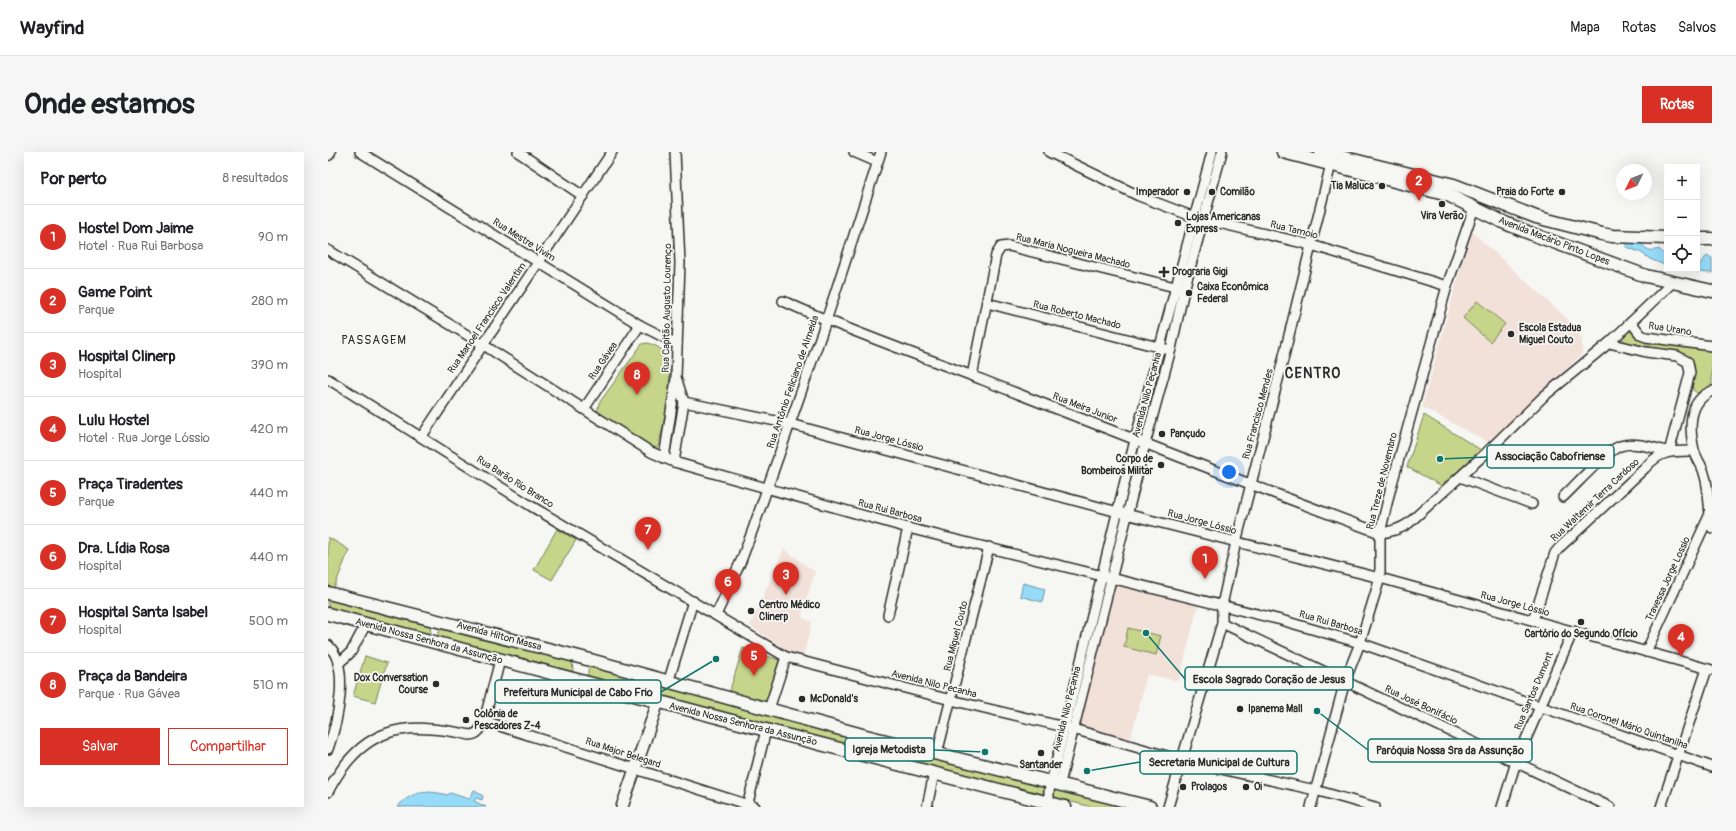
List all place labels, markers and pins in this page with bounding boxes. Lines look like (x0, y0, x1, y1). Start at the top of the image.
pin: 2 (1406, 168, 1432, 201)
place label: Tia Maluca (1330, 180, 1374, 192)
marker: Tia Maluca (1377, 181, 1387, 191)
place label: Imperador (1136, 186, 1179, 198)
place label: Comilão (1220, 186, 1255, 198)
place label: Praia do Forte (1496, 186, 1555, 198)
marker: Imperador (1182, 187, 1192, 197)
marker: Comilão (1207, 187, 1217, 197)
marker: Praia do Forte (1557, 187, 1567, 197)
marker: Vira Verão (1437, 199, 1447, 209)
place label: Vira Verão (1420, 210, 1464, 222)
place label: Lojas Americanas Express (1186, 211, 1261, 235)
marker: Lojas Americanas Express (1173, 218, 1183, 228)
place label: Drograria Gigi (1172, 266, 1228, 278)
marker: Drograria Gigi (1159, 267, 1169, 277)
place label: Caixa Econômica Federal (1197, 281, 1269, 305)
marker: Caixa Econômica Federal (1184, 288, 1194, 298)
place label: Escola Estadua Miguel Couto (1519, 322, 1582, 346)
marker: Escola Estadua Miguel Couto (1506, 329, 1516, 339)
pin: 8 (624, 362, 650, 395)
place label: Pançudo (1170, 428, 1206, 440)
marker: Pançudo (1157, 429, 1167, 439)
callout: Associação Cabofriense (1487, 445, 1614, 468)
place label: Corpo de Bombeiros Militar (1081, 453, 1154, 477)
marker: Corpo de Bombeiros Militar (1156, 460, 1166, 470)
pin: 7 (635, 517, 661, 550)
pin: 1 (1192, 546, 1218, 579)
pin: 3 (773, 562, 799, 595)
pin: 6 (715, 569, 741, 602)
place label: Centro Médico Clinerp (759, 599, 821, 623)
marker: Centro Médico Clinerp (746, 606, 756, 616)
marker: Cartório do Segundo Ofício (1576, 617, 1586, 627)
pin: 4 (1668, 624, 1694, 657)
place label: Cartório do Segundo Ofício (1524, 628, 1638, 640)
pin: 5 (741, 643, 767, 676)
callout: Escola Sagrado Coração de Jesus (1185, 667, 1353, 690)
place label: Dox Conversation Course (354, 672, 429, 696)
marker: Dox Conversation Course (431, 679, 441, 689)
callout: Prefeitura Municipal de Cabo Frio (495, 680, 661, 703)
place label: McDonald's (810, 693, 858, 705)
marker: McDonald's (797, 694, 807, 704)
place label: Ipanema Mall (1248, 703, 1303, 715)
marker: Ipanema Mall (1235, 704, 1245, 714)
place label: Colônia de Pescadores Z-4 (474, 708, 541, 732)
marker: Colônia de Pescadores Z-4 (461, 715, 471, 725)
callout: Igreja Metodista (845, 738, 934, 761)
callout: Paróquia Nossa Sra da Assunção (1368, 739, 1532, 762)
marker: Santander (1036, 748, 1046, 758)
callout: Secretaria Municipal de Cultura (1140, 751, 1297, 774)
place label: Santander (1019, 759, 1063, 771)
place label: Prolagos (1191, 781, 1227, 793)
place label: Oi (1254, 781, 1262, 793)
marker: Prolagos (1178, 782, 1188, 792)
marker: Oi (1241, 782, 1251, 792)

